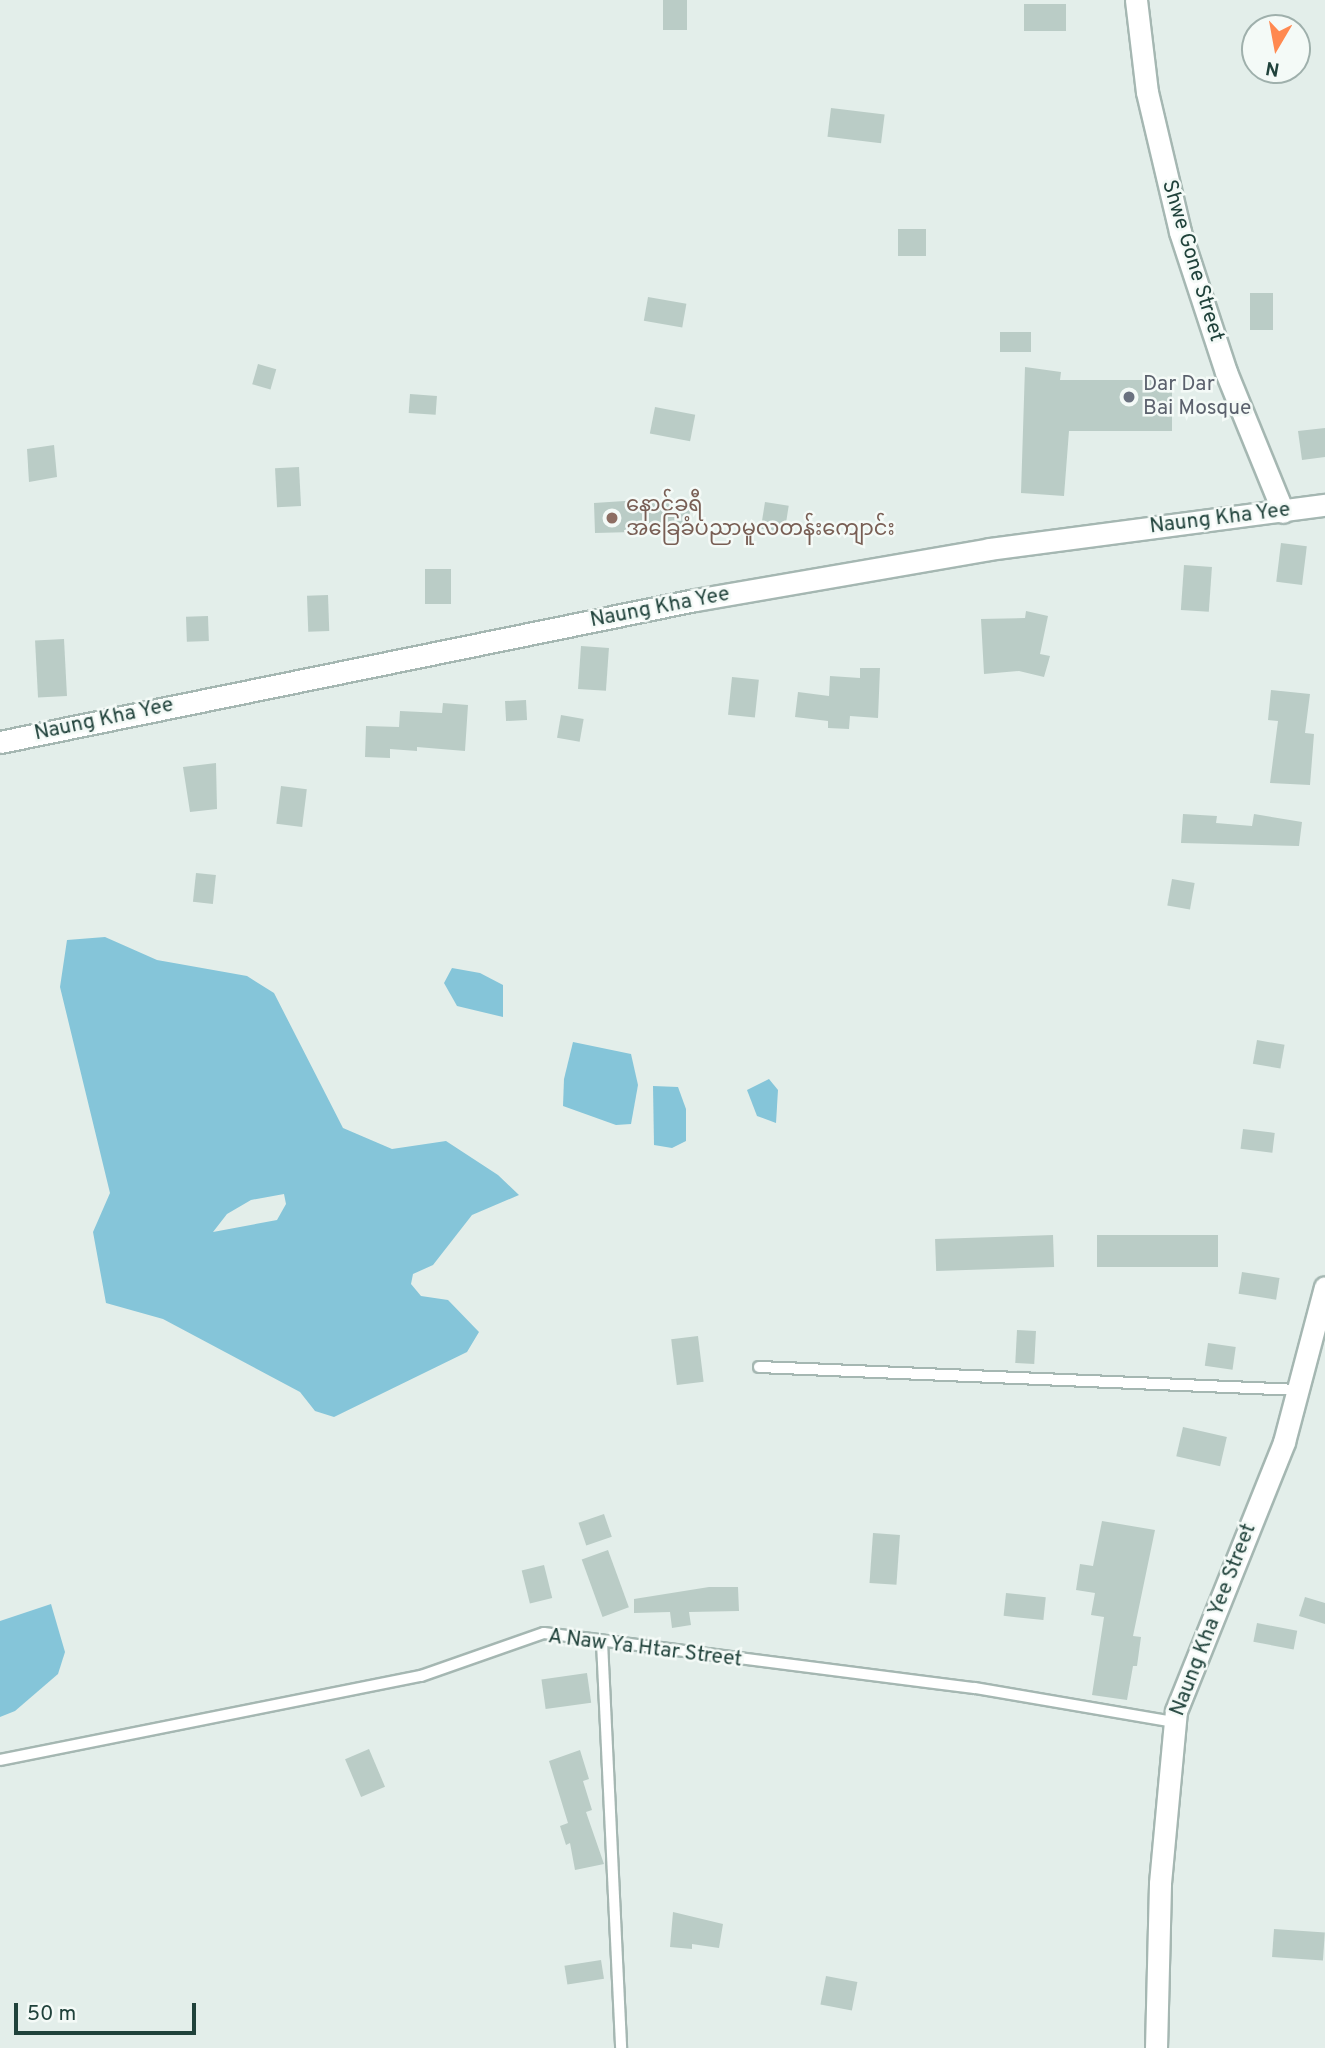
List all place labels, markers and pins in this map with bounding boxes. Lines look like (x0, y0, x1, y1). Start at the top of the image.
place label: Dar Dar Bai Mosque (1143, 372, 1251, 422)
marker: Dar Dar Bai Mosque (1121, 389, 1137, 405)
place label: နောင်ခရီ အခြေခံပညာမူလတန်းကျောင်း (626, 493, 895, 543)
marker: နောင်ခရီ အခြေခံပညာမူလတန်းကျောင်း (604, 510, 620, 526)

